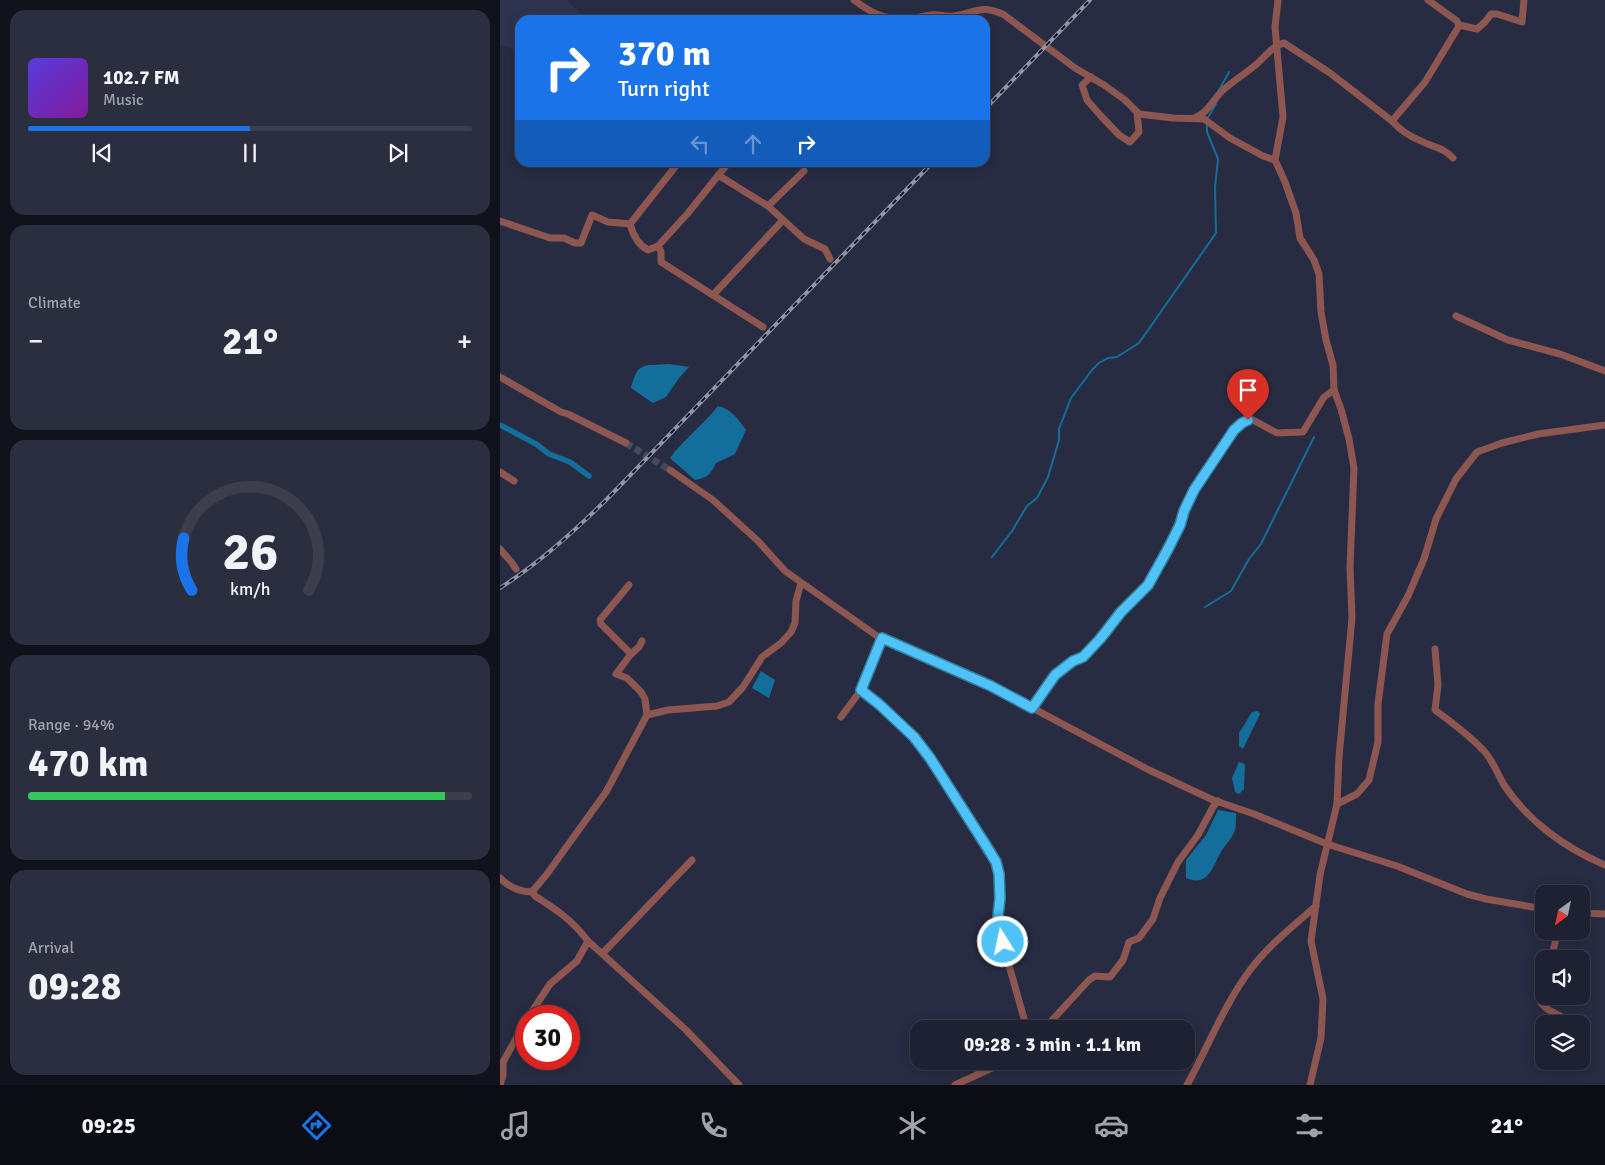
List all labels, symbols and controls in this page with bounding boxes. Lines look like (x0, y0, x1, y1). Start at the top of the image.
text: 370 m (618, 32, 711, 75)
icon: right (535, 35, 600, 100)
text: 102.7 FM (103, 66, 180, 90)
text: Turn right (618, 75, 710, 102)
text: Music (103, 90, 144, 110)
icon: left (686, 130, 714, 158)
icon: ahead (739, 130, 767, 158)
icon: right (792, 130, 820, 158)
icon: previous (88, 139, 116, 167)
icon: pause (236, 139, 264, 167)
icon: next (384, 139, 412, 167)
text: Climate (28, 293, 81, 313)
text: 21° (222, 318, 278, 365)
text: − (28, 324, 43, 358)
text: + (457, 324, 472, 358)
pin (1227, 369, 1269, 420)
icon: arrive (1234, 376, 1262, 404)
text: 26 (222, 520, 278, 584)
text: km/h (230, 578, 270, 600)
text: Range · 94% (28, 715, 114, 735)
text: 470 km (28, 740, 149, 787)
north arrow (1535, 885, 1590, 940)
map controls (1535, 885, 1590, 1070)
position arrow (976, 915, 1028, 967)
text: Arrival (28, 938, 74, 958)
button: sound (1535, 950, 1590, 1005)
text: 09:28 (28, 963, 121, 1010)
speed limit sign: 30 (515, 1005, 580, 1070)
button: layers (1535, 1015, 1590, 1070)
text: 09:28 · 3 min · 1.1 km (964, 1033, 1141, 1057)
icon: directions (299, 1108, 334, 1143)
icon: music (498, 1108, 533, 1143)
icon: phone (696, 1108, 731, 1143)
icon: climate (895, 1108, 930, 1143)
icon: car (1094, 1108, 1129, 1143)
icon: filters (1292, 1108, 1327, 1143)
text: 09:25 (82, 1112, 136, 1139)
text: 21° (1491, 1112, 1523, 1139)

